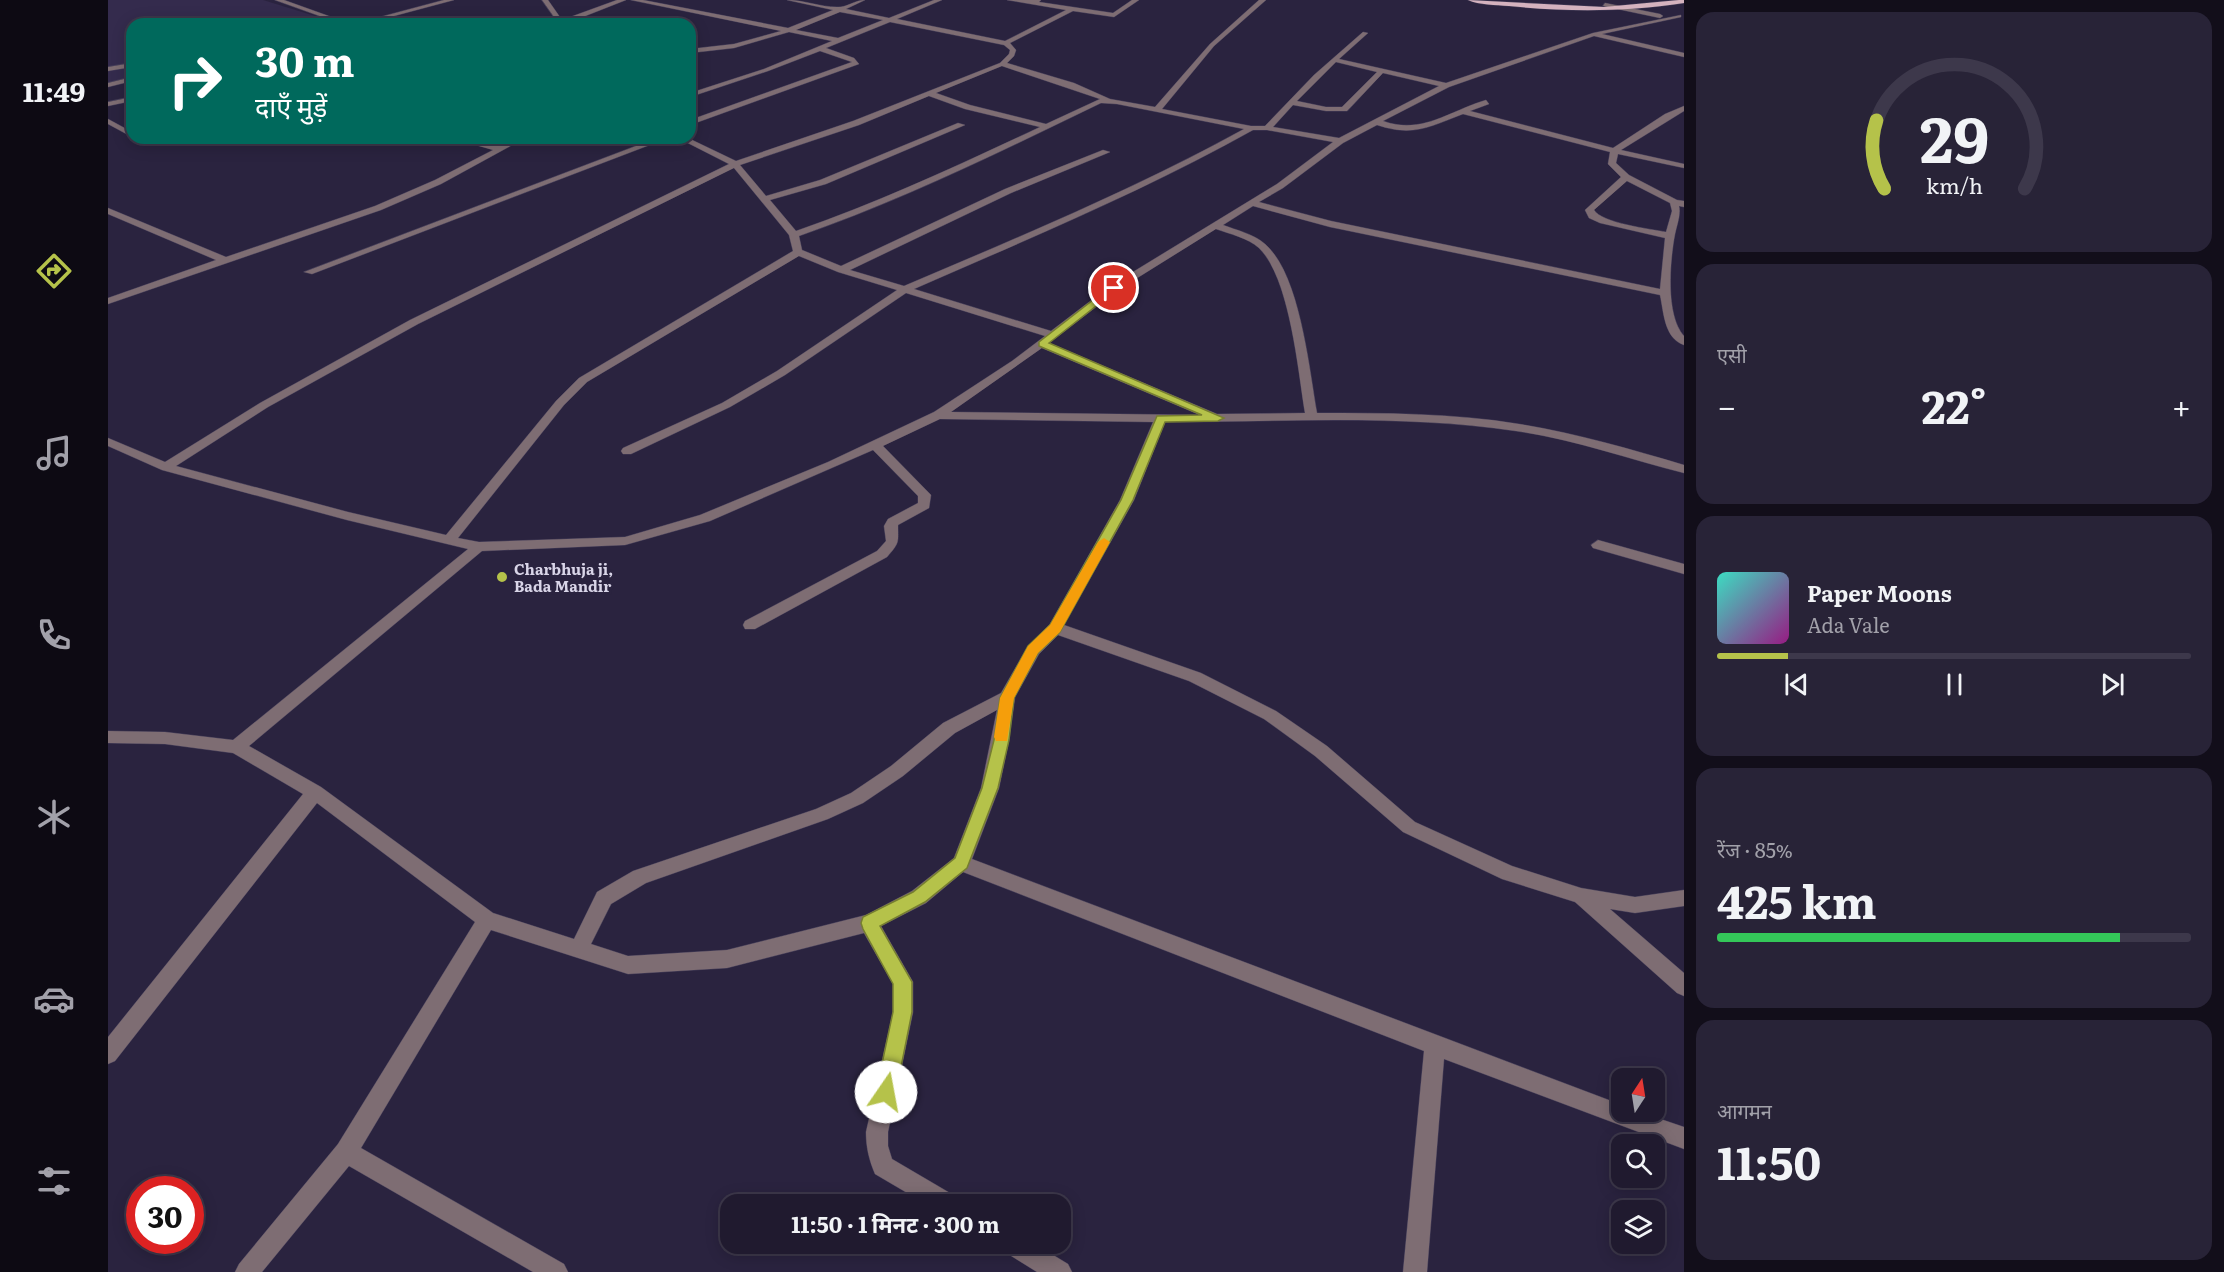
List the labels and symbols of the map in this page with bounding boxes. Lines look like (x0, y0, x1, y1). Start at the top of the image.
pin (1088, 262, 1139, 313)
place label: Charbhuja ji, Bada Mandir (514, 557, 613, 597)
marker: Charbhuja ji, Bada Mandir (495, 570, 509, 584)
position arrow (854, 1060, 918, 1124)
north arrow (1611, 1068, 1665, 1122)
speed limit sign: 30 (126, 1176, 204, 1254)

